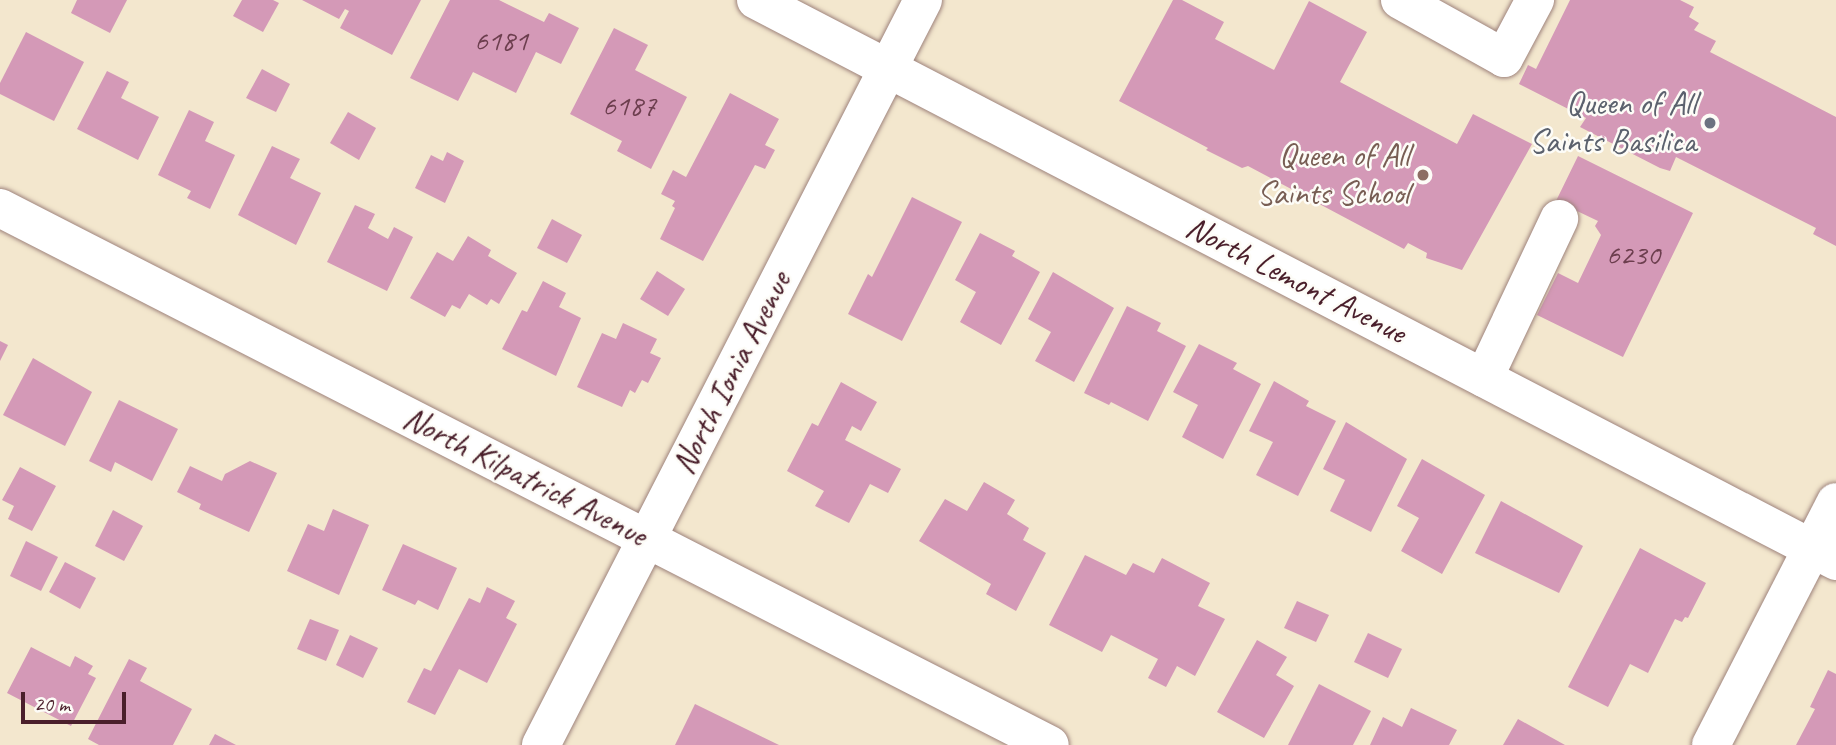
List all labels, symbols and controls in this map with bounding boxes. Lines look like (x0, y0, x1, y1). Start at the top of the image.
house number: 6181 (474, 22, 528, 58)
place label: Queen of All Saints Basilica (1527, 84, 1696, 162)
house number: 6187 (602, 87, 656, 123)
marker: Queen of All Saints Basilica (1702, 115, 1718, 131)
place label: Queen of All Saints School (1257, 136, 1409, 214)
marker: Queen of All Saints School (1415, 167, 1431, 183)
street label: North Lemont Avenue (1179, 207, 1413, 353)
house number: 6230 (1606, 236, 1660, 272)
street label: North Ionia Avenue (664, 266, 800, 480)
street label: North Kilpatrick Avenue (397, 399, 653, 555)
scale bar (24, 678, 130, 722)
text: 20 m (34, 691, 70, 717)

